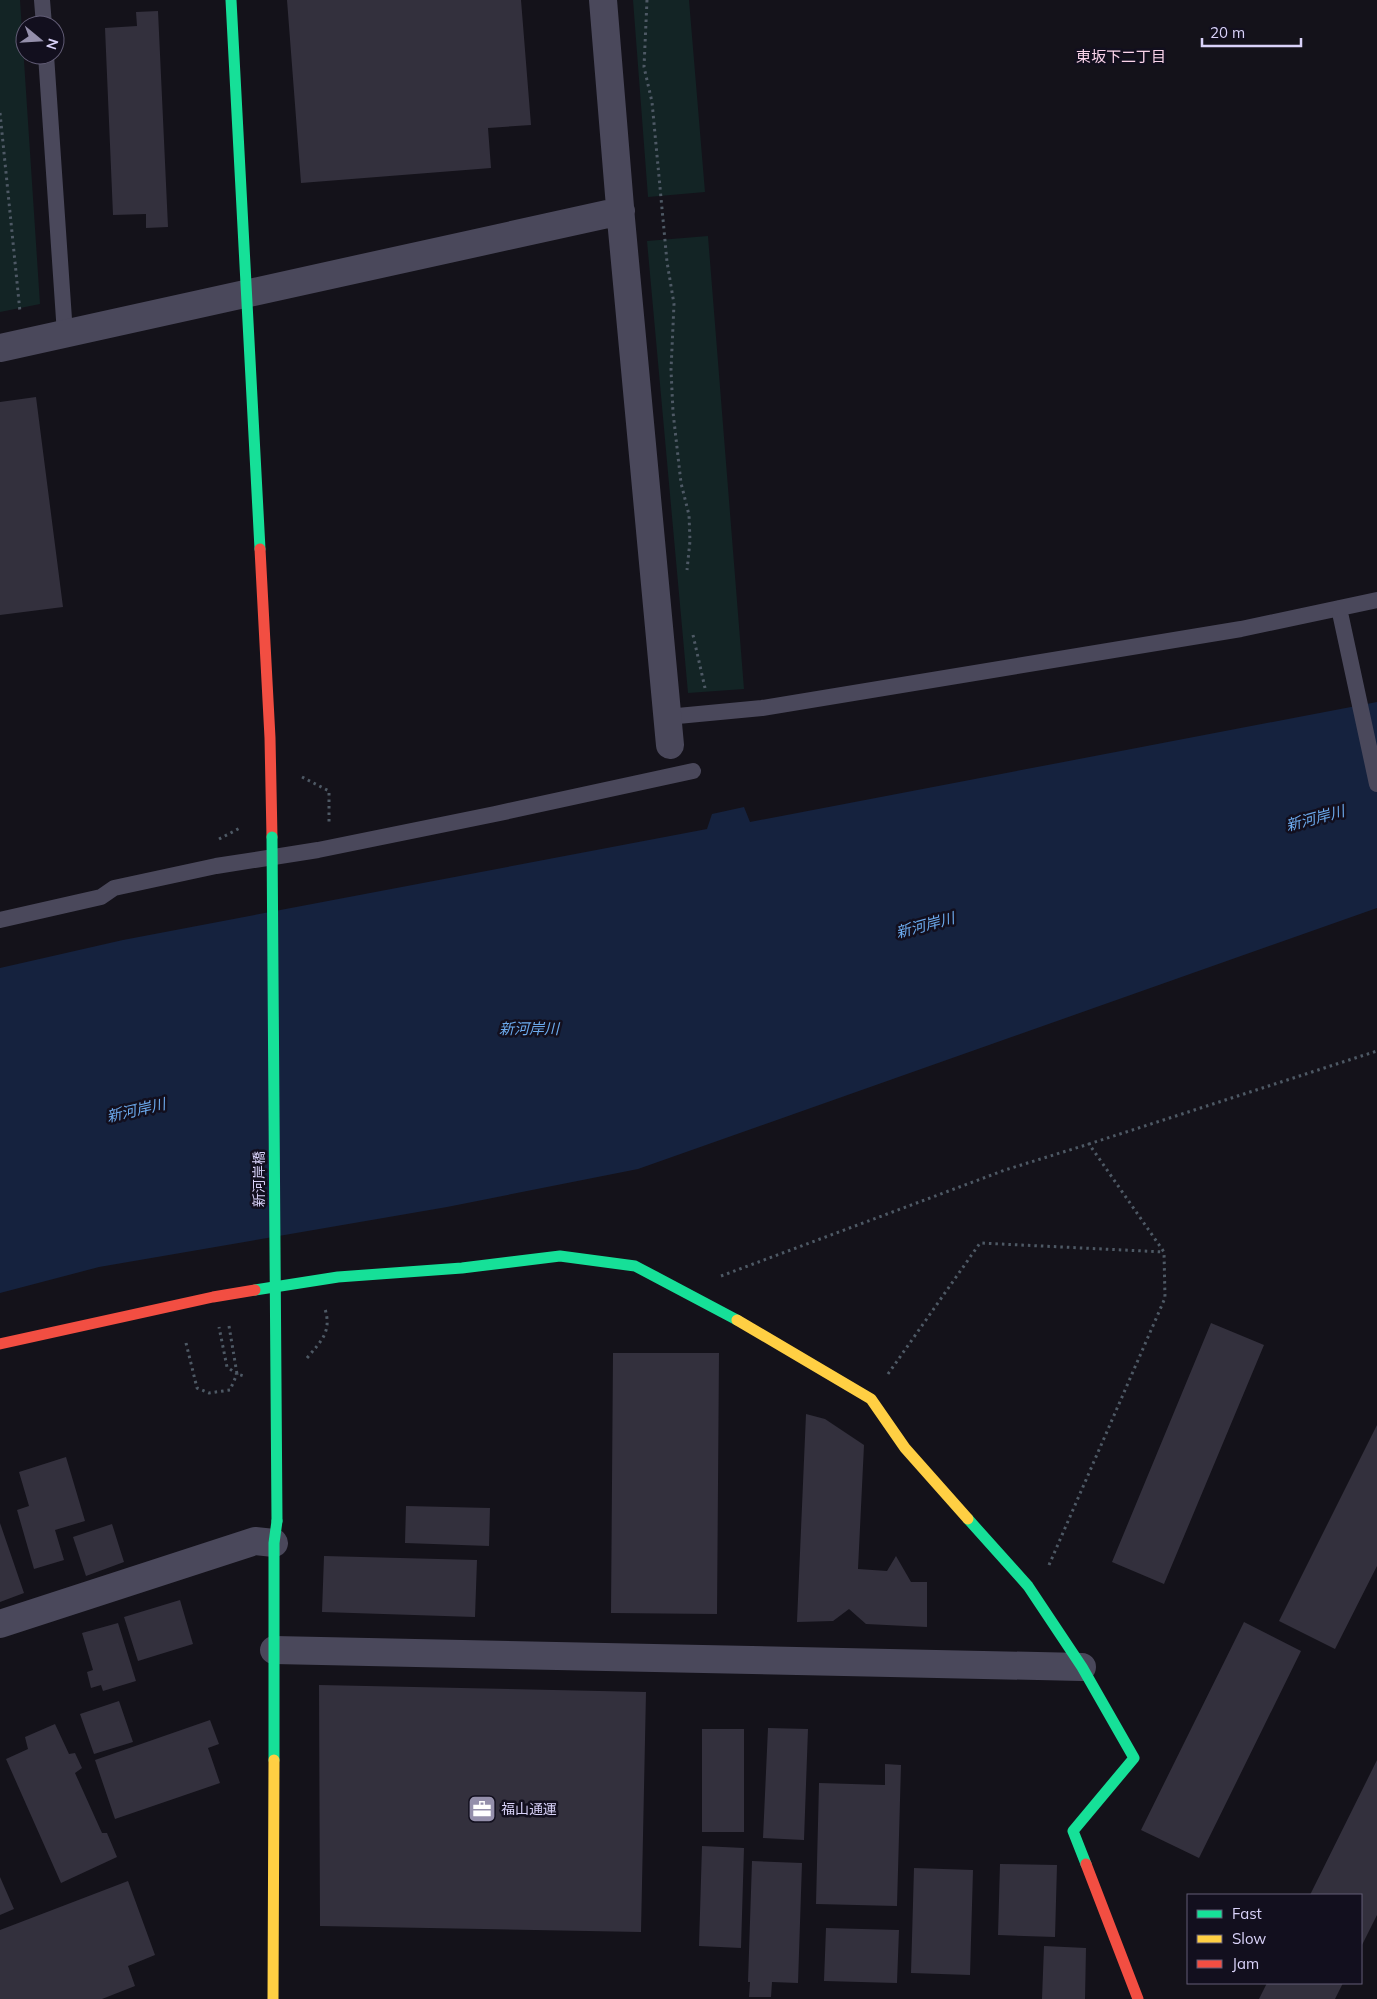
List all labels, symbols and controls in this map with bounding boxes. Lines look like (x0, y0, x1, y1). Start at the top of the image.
north arrow (15, 15, 65, 65)
scale bar (1202, 15, 1301, 47)
text: 20 m (1210, 23, 1245, 42)
text: N (42, 36, 63, 52)
district label: 東坂下二丁目 (1076, 47, 1166, 66)
water label: 新河岸川 (1284, 801, 1348, 835)
water label: 新河岸川 (894, 908, 958, 942)
water label: 新河岸川 (499, 1019, 561, 1038)
water label: 新河岸川 (105, 1094, 169, 1126)
street label: 新河岸橋 (250, 1151, 268, 1207)
office icon: 福山通運 (467, 1794, 497, 1824)
place label: 福山通運 (501, 1800, 557, 1818)
legend (1187, 1894, 1362, 1984)
text: Fast (1232, 1904, 1262, 1923)
text: Slow (1232, 1929, 1266, 1948)
text: Jam (1232, 1954, 1259, 1973)

